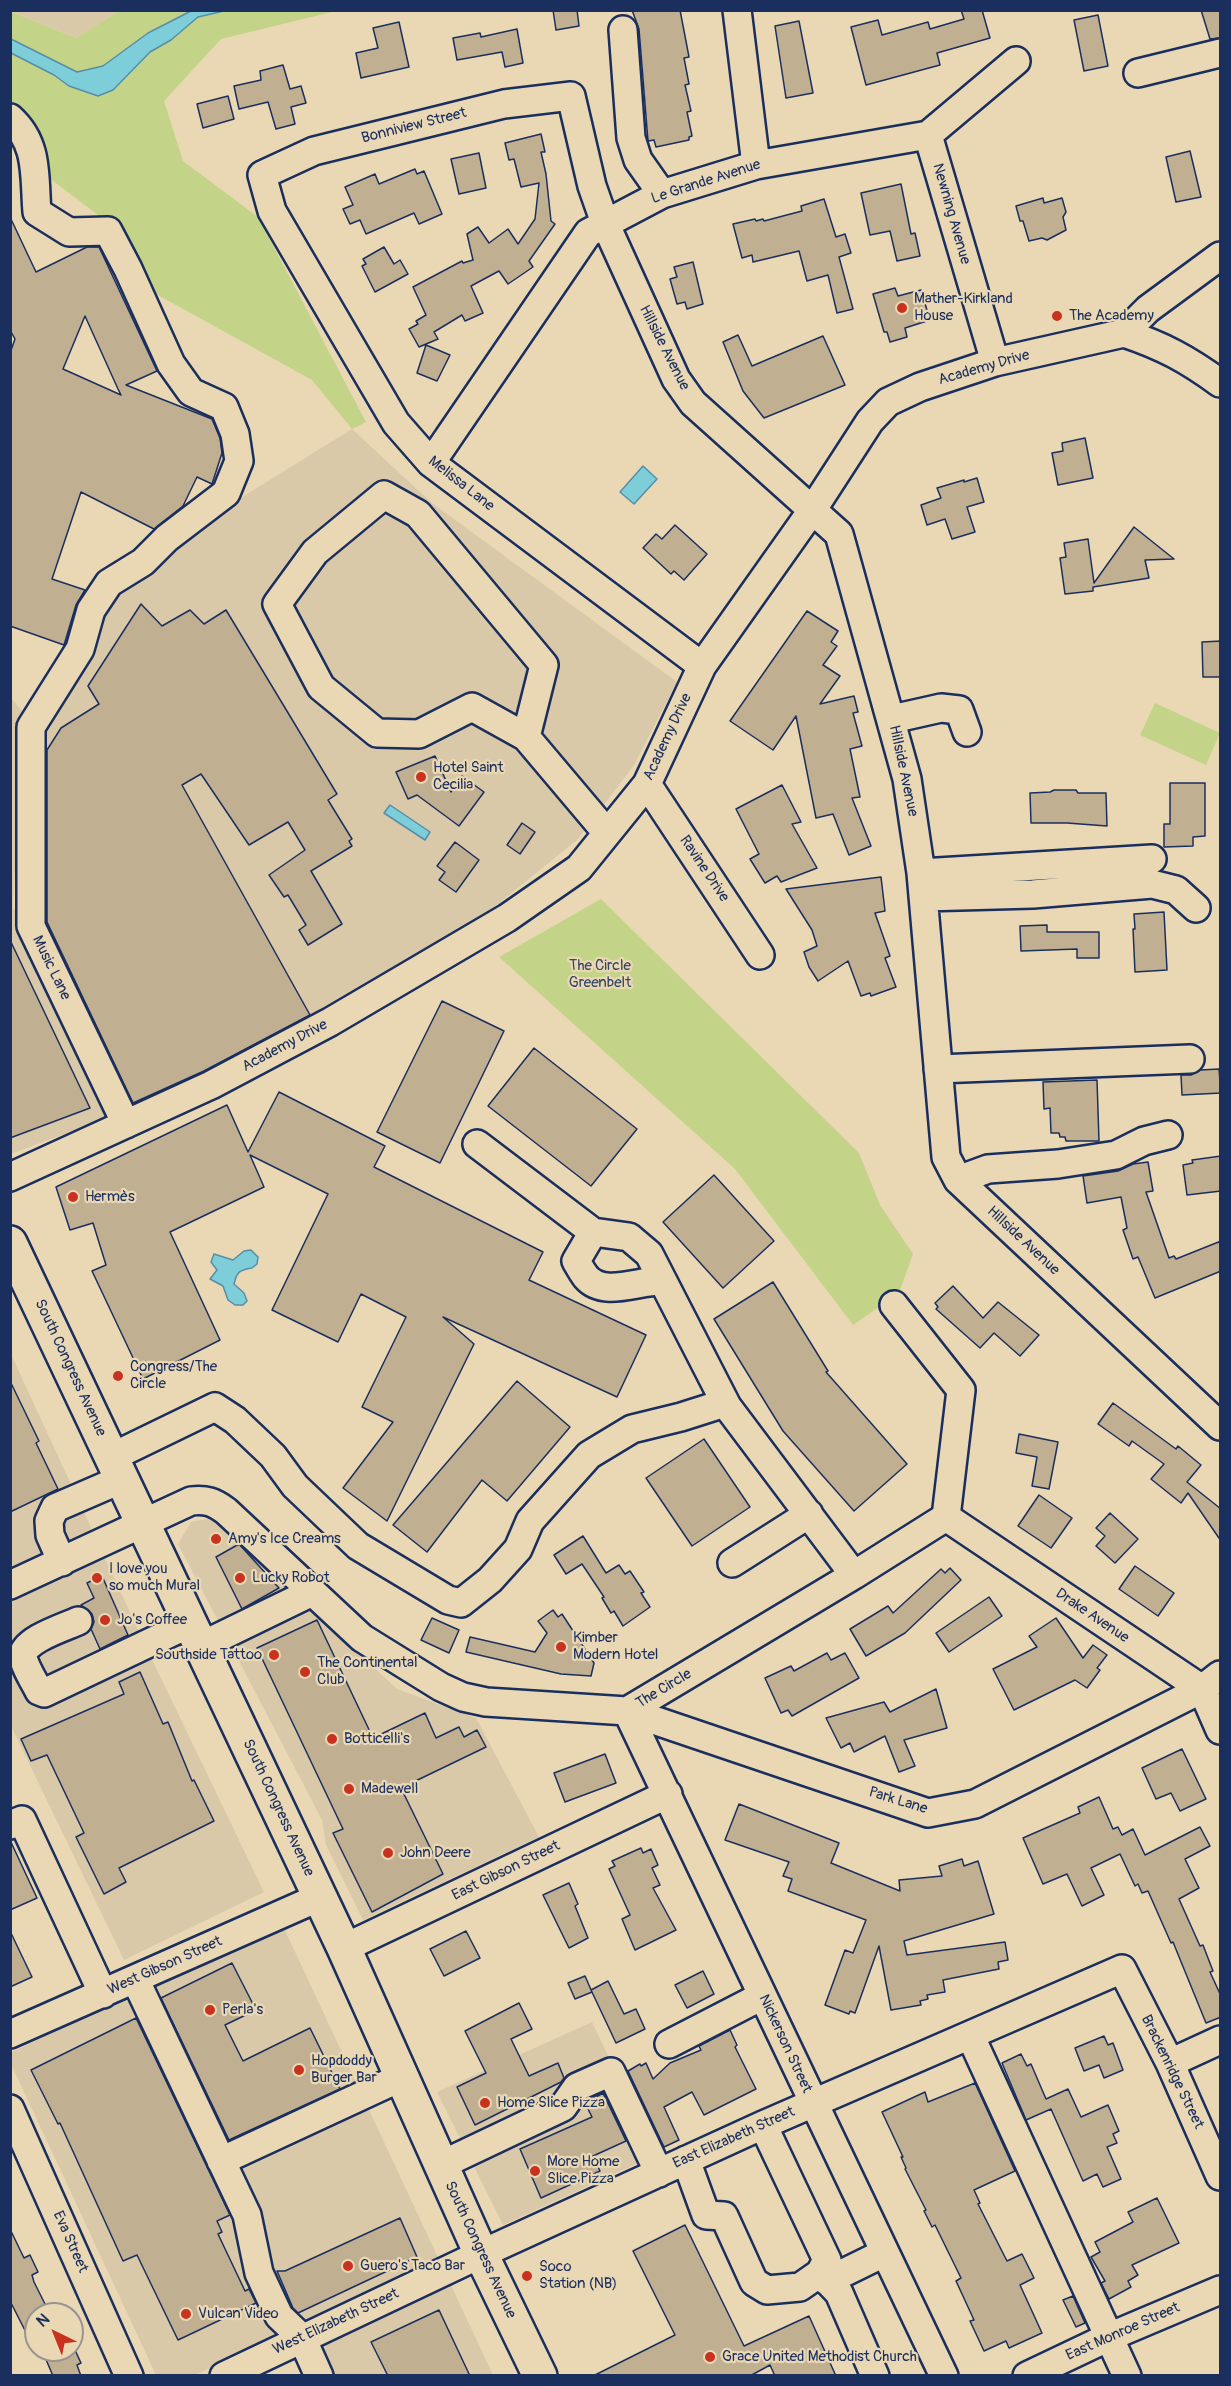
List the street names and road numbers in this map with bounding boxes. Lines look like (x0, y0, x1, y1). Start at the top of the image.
street label: Bonniview Street (360, 104, 468, 148)
street label: Le Grande Avenue (649, 156, 763, 208)
street label: Newning Avenue (928, 162, 974, 266)
street label: Hillside Avenue (635, 303, 693, 393)
street label: Academy Drive (936, 346, 1032, 390)
street label: Melissa Lane (424, 453, 498, 515)
street label: Academy Drive (640, 691, 696, 783)
street label: Hillside Avenue (885, 724, 921, 818)
street label: Ravine Drive (675, 832, 733, 906)
street label: Music Lane (28, 933, 74, 1003)
street label: Academy Drive (239, 1016, 331, 1076)
street label: Hillside Avenue (983, 1203, 1063, 1279)
street label: South Congress Avenue (30, 1297, 110, 1439)
street label: Drake Avenue (1052, 1585, 1132, 1647)
street label: The Circle (633, 1665, 695, 1713)
street label: South Congress Avenue (238, 1737, 318, 1879)
street label: Park Lane (866, 1784, 930, 1818)
street label: East Gibson Street (449, 1837, 563, 1905)
street label: West Gibson Street (105, 1933, 225, 1999)
street label: Nickerson Street (754, 1992, 816, 2096)
street label: Brackenridge Street (1137, 2012, 1207, 2132)
street label: East Elizabeth Street (670, 2103, 798, 2173)
street label: South Congress Avenue (440, 2179, 520, 2321)
street label: Eva Street (48, 2208, 92, 2276)
street label: West Elizabeth Street (270, 2285, 402, 2359)
street label: East Monroe Street (1063, 2299, 1183, 2365)

